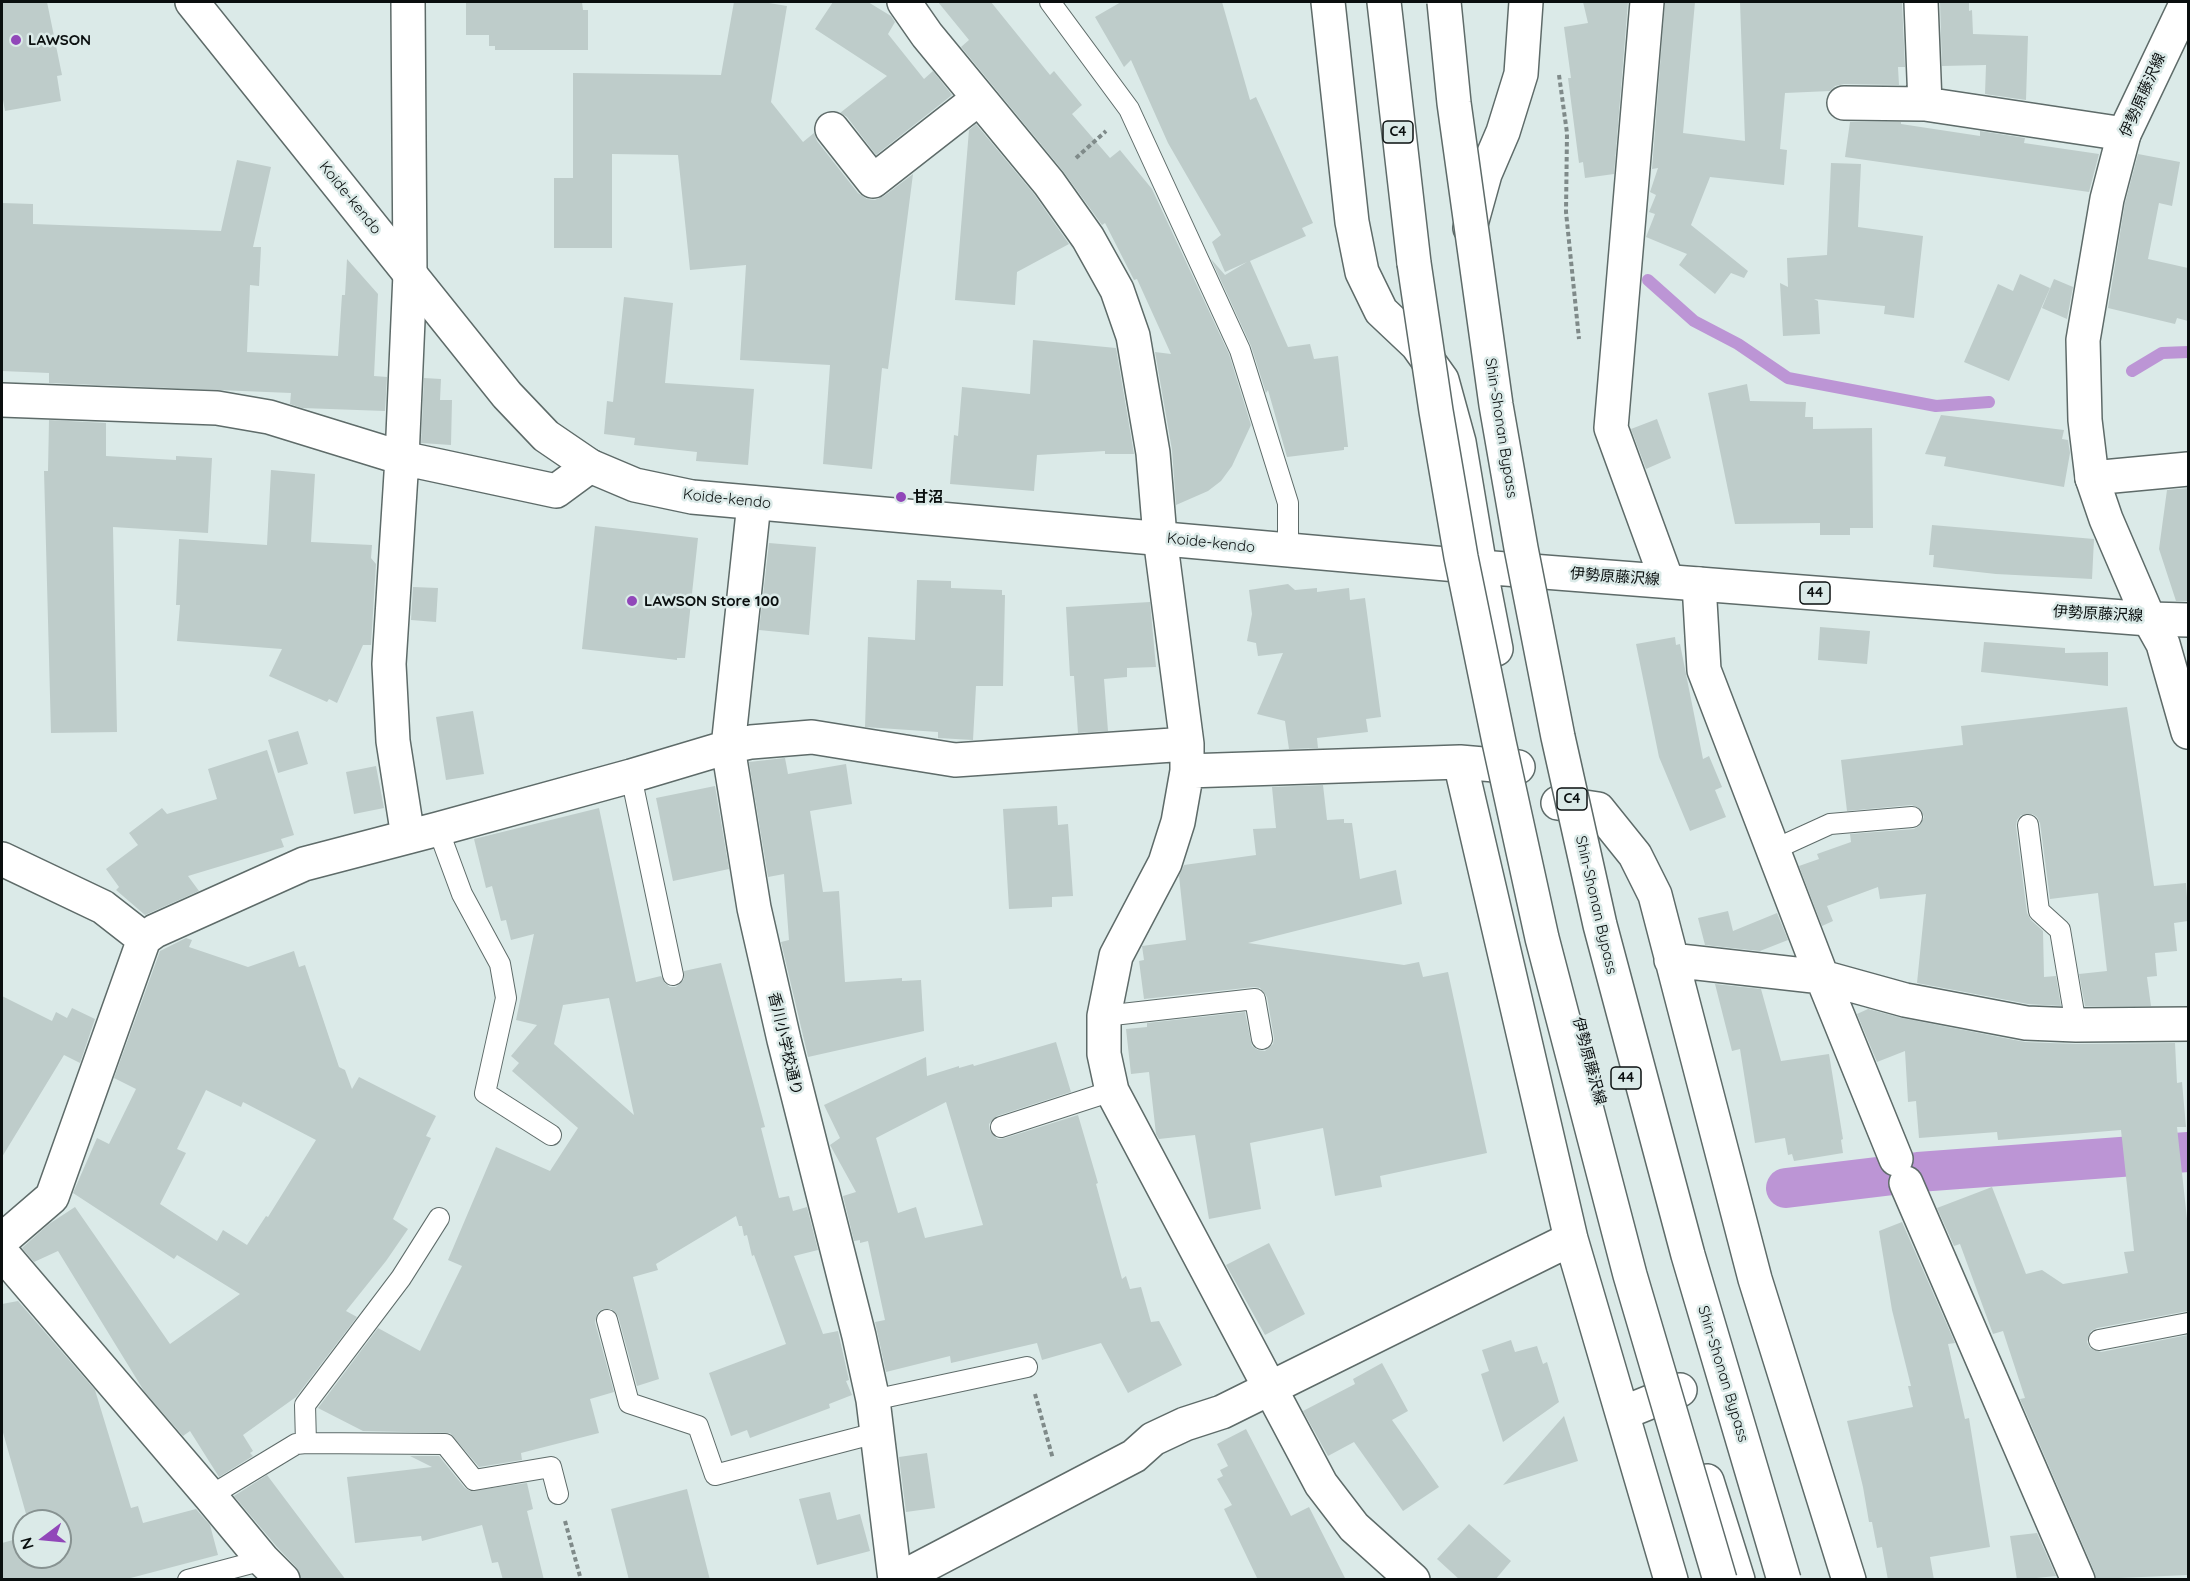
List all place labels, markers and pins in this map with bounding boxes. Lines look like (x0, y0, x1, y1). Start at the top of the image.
place label: LAWSON (28, 31, 91, 49)
marker: LAWSON (9, 33, 23, 47)
place label: 甘沼 (913, 488, 943, 506)
marker: 甘沼 (894, 490, 908, 504)
place label: LAWSON Store 100 (644, 592, 779, 610)
marker: LAWSON Store 100 (625, 594, 639, 608)

